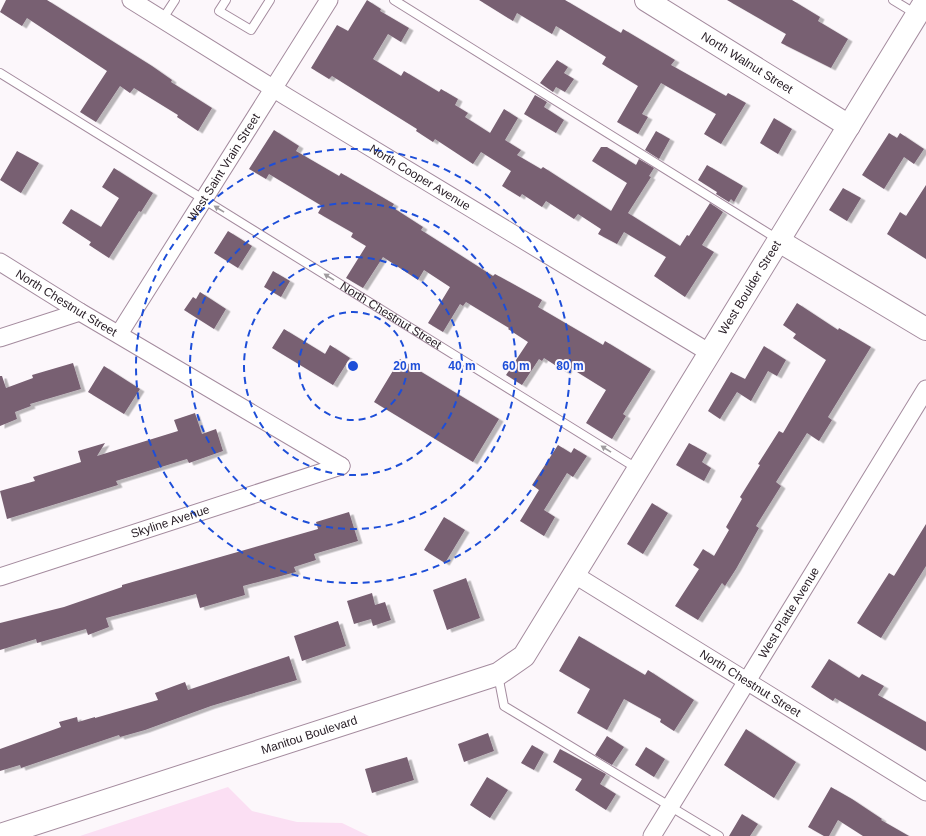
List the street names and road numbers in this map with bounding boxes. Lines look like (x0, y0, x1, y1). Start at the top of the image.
street label: North Walnut Street (699, 29, 796, 97)
street label: West Saint Vrain Street (185, 110, 263, 224)
street label: North Cooper Avenue (367, 142, 473, 213)
street label: West Boulder Street (716, 238, 784, 337)
street label: North Chestnut Street (13, 267, 120, 340)
street label: North Chestnut Street (338, 279, 444, 353)
street label: Skyline Avenue (129, 502, 212, 541)
street label: West Platte Avenue (756, 564, 822, 661)
street label: North Chestnut Street (697, 647, 804, 720)
street label: Manitou Boulevard (259, 713, 359, 757)

